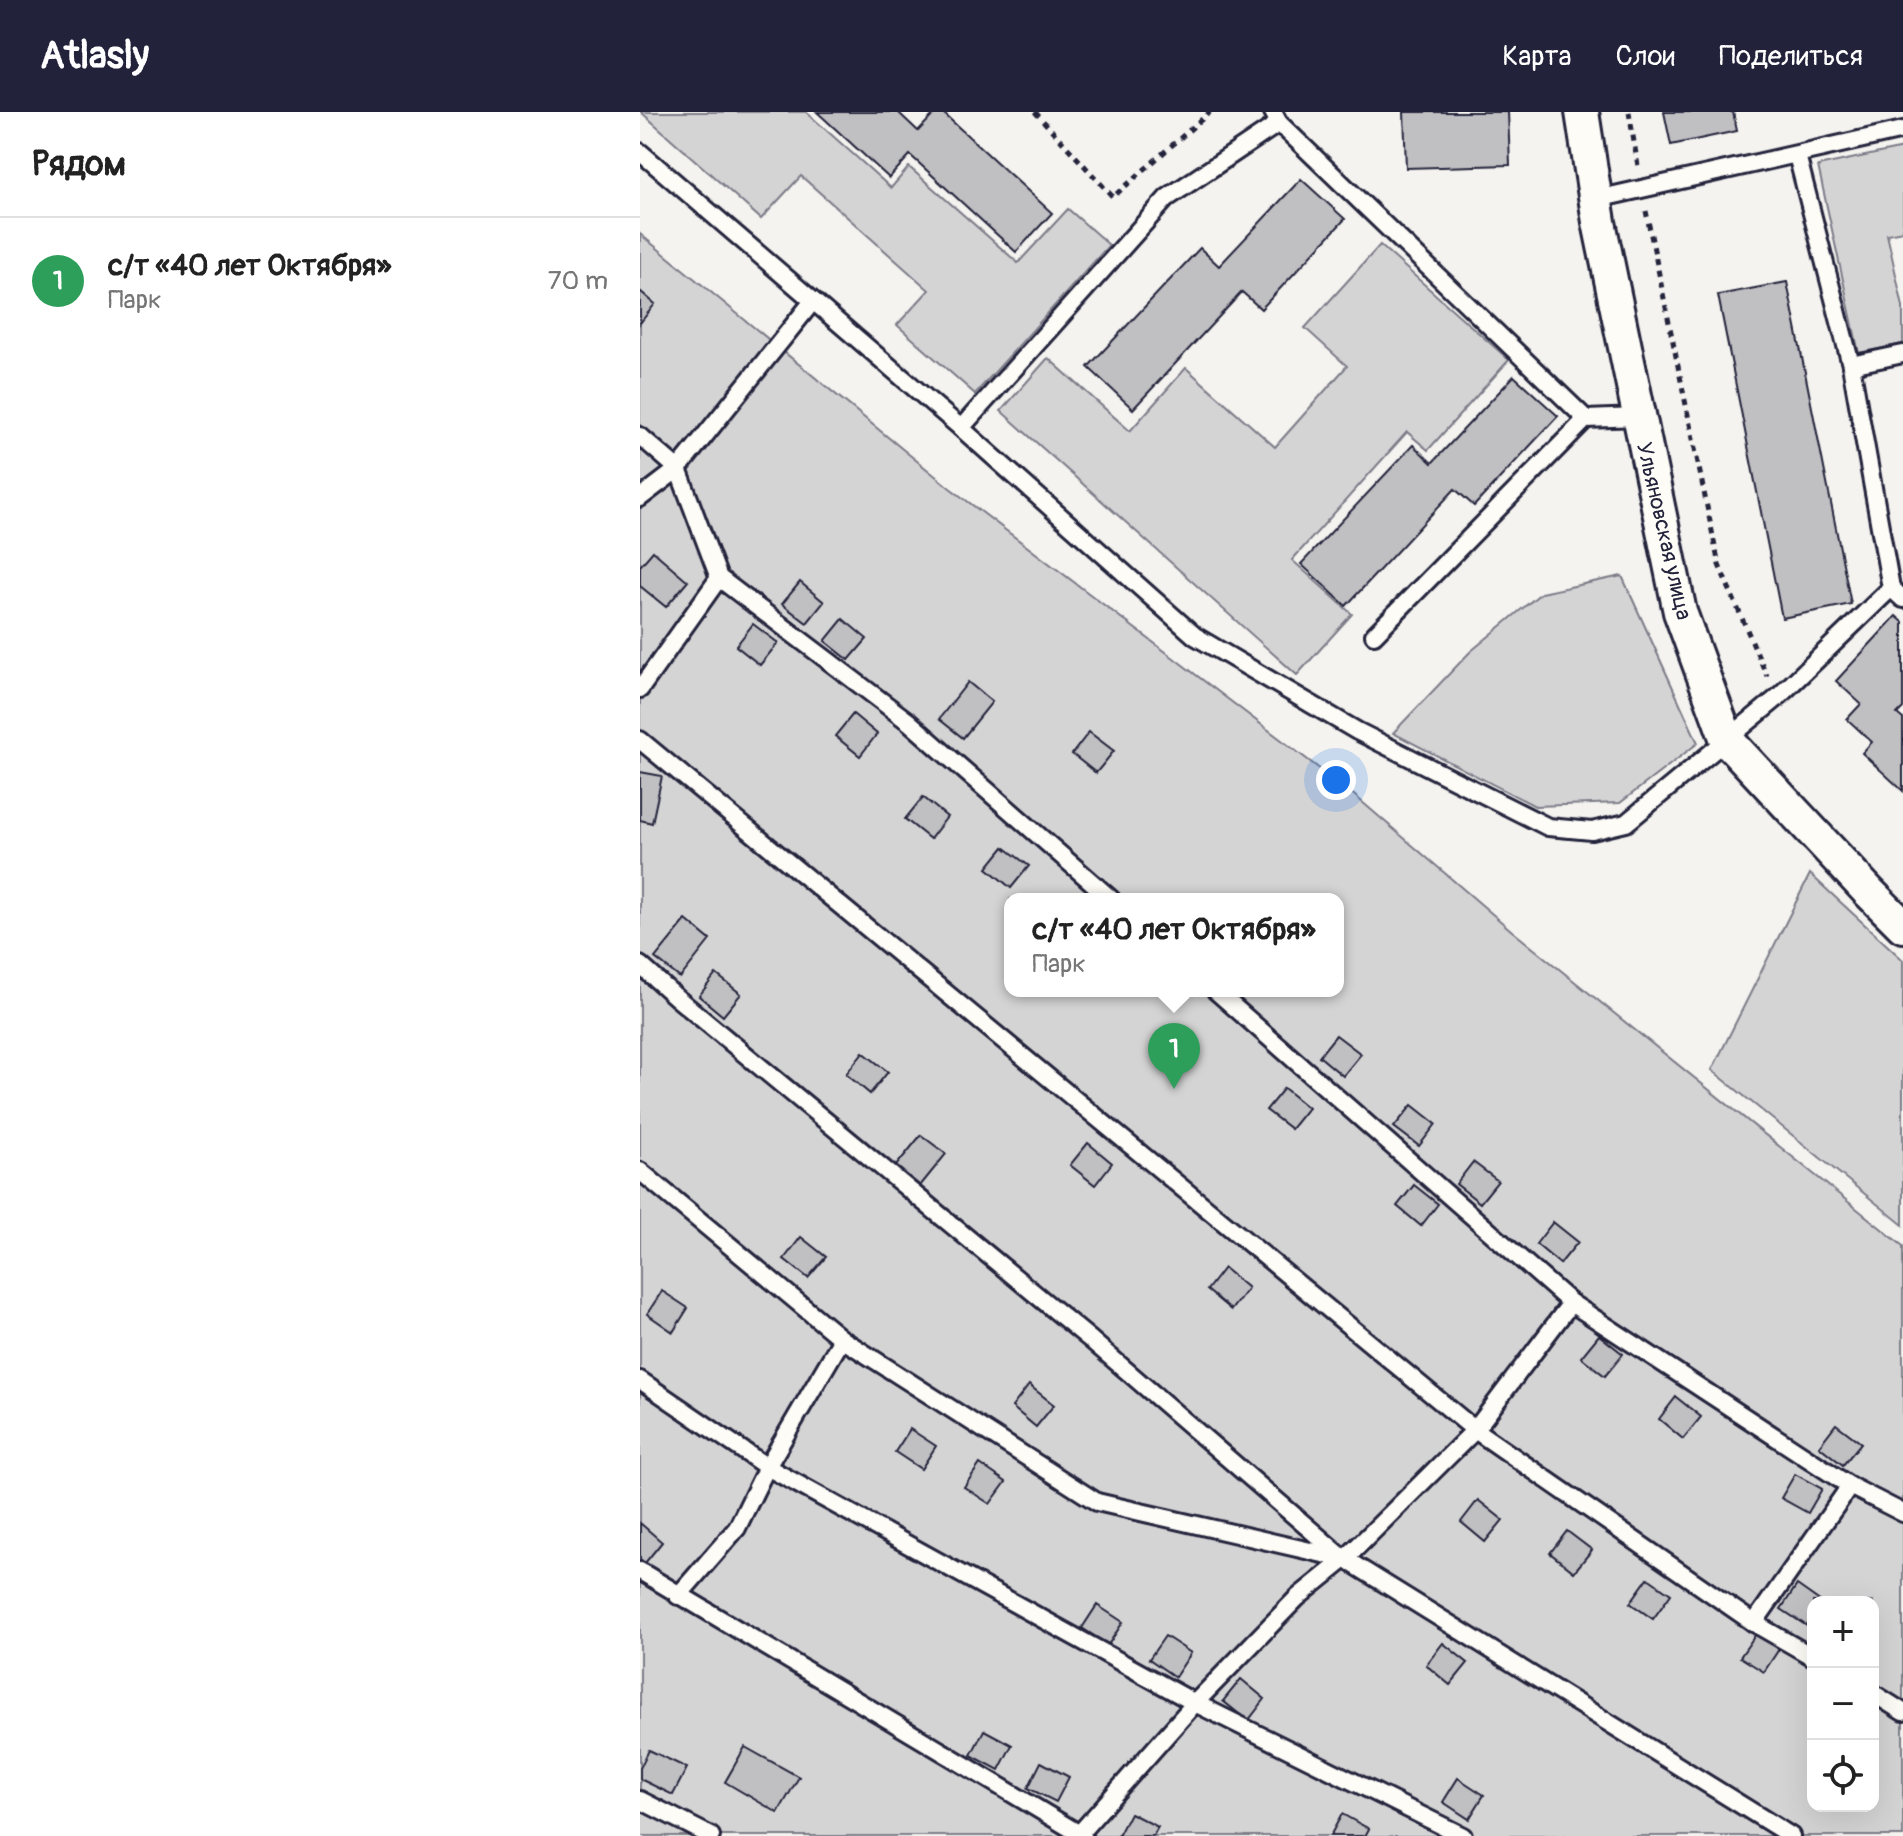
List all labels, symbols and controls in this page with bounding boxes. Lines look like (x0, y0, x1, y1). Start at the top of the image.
text: Atlasly (40, 32, 149, 80)
text: Карта (1502, 39, 1572, 74)
text: Слои (1616, 39, 1675, 74)
text: Поделиться (1719, 39, 1863, 74)
text: Рядом (32, 143, 126, 186)
text: с/т «40 лет Октября» (108, 247, 391, 284)
text: 1 (53, 265, 63, 297)
text: 70 m (548, 265, 608, 297)
text: Парк (108, 284, 161, 316)
street label: Ульяновская улица (1630, 439, 1698, 623)
your location (1316, 760, 1356, 800)
popup (1004, 893, 1344, 997)
text: с/т «40 лет Октября» (1032, 911, 1316, 948)
text: Парк (1032, 948, 1086, 980)
pin: 1 (1148, 1023, 1200, 1089)
map controls (1807, 1596, 1879, 1812)
button: + (1807, 1596, 1879, 1668)
button: − (1807, 1668, 1879, 1740)
button: locate (1807, 1740, 1879, 1812)

